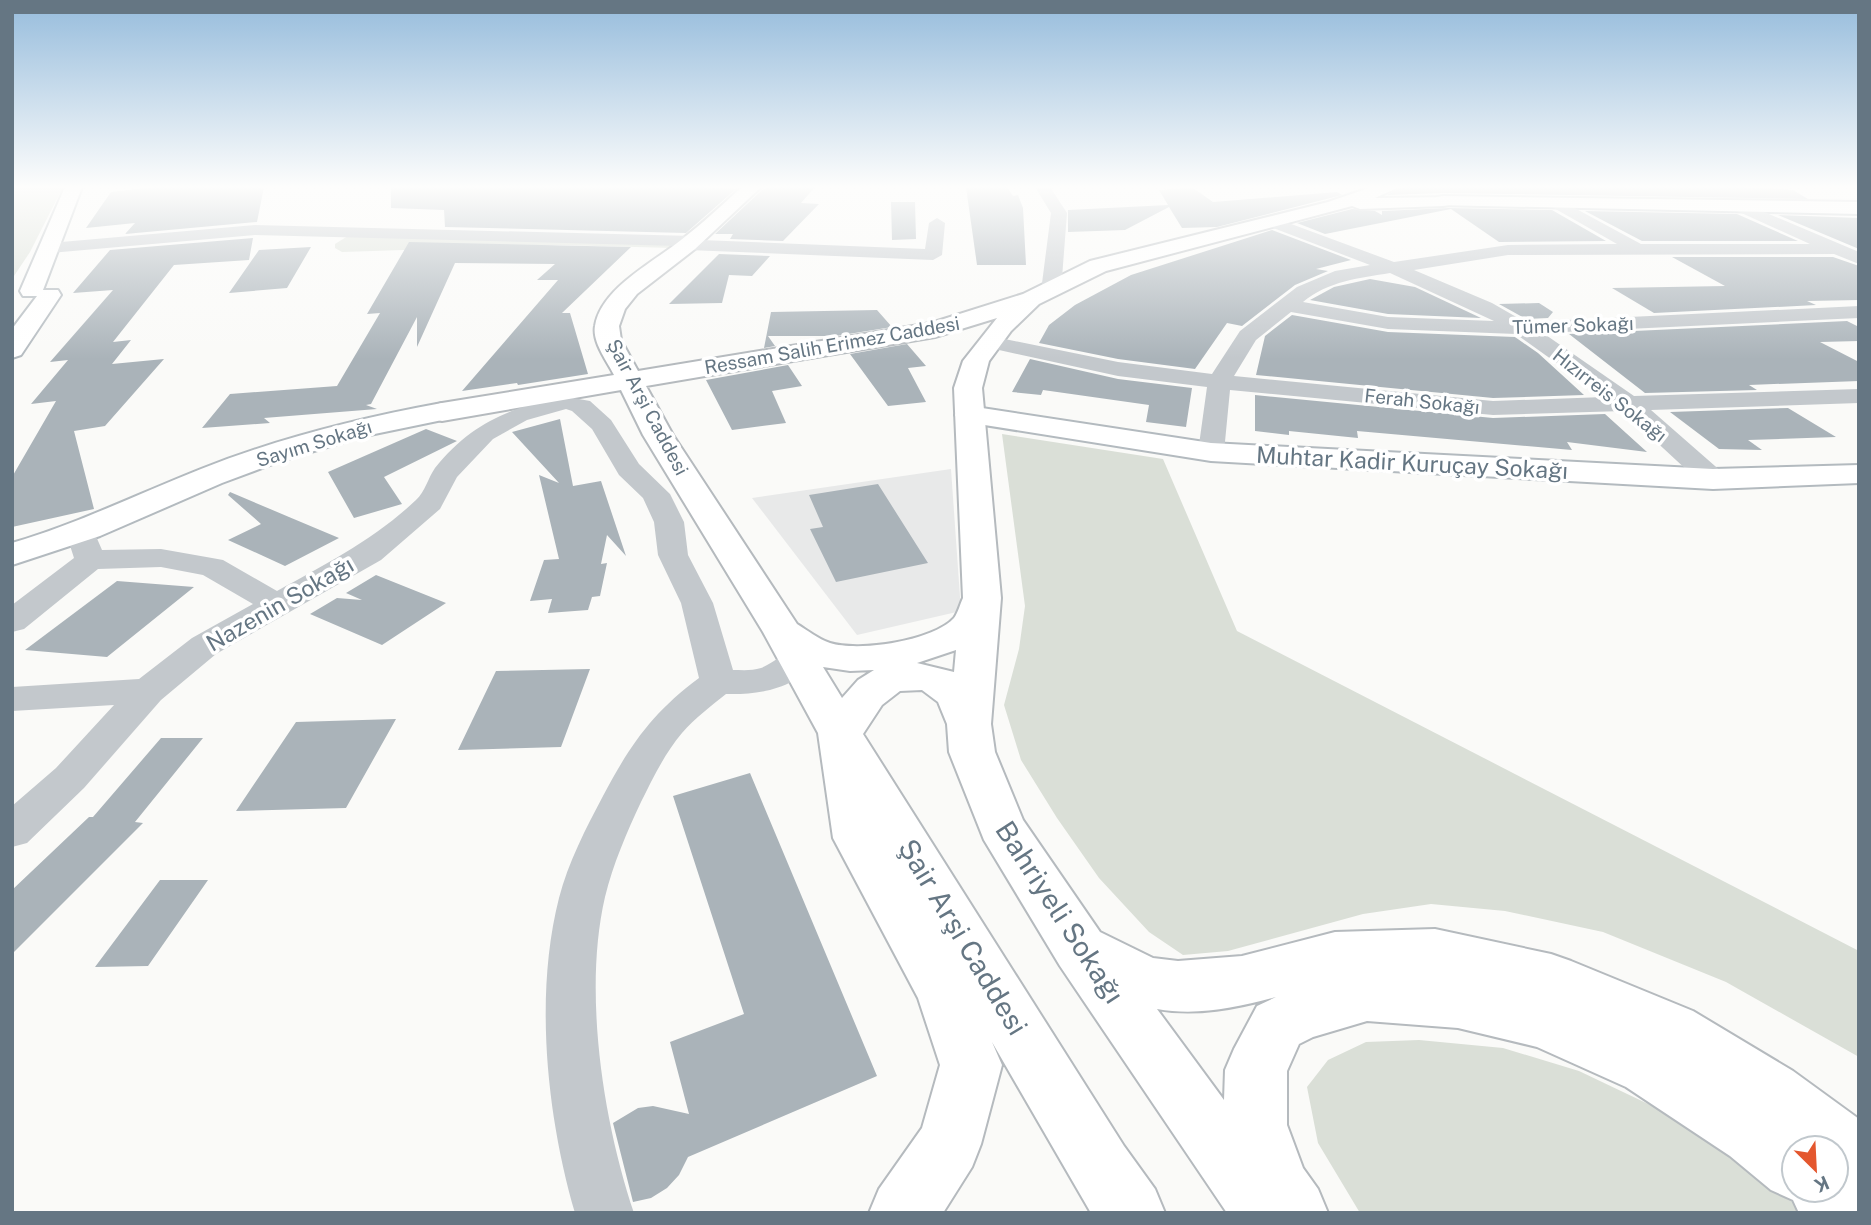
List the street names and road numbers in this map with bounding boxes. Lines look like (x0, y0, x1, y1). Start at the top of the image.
street label: Ressam Salih Erimez Caddesi (703, 312, 961, 378)
street label: Tümer Sokağı (1512, 312, 1634, 338)
street label: Şair Arşi Caddesi (603, 335, 693, 479)
street label: Hızırreis Sokağı (1549, 344, 1671, 446)
street label: Ferah Sokağı (1363, 384, 1481, 418)
street label: Sayım Sokağı (254, 415, 374, 471)
street label: Muhtar Kadir Kuruçay Sokağı (1255, 441, 1569, 484)
street label: Nazenin Sokağı (201, 550, 358, 657)
street label: Bahriyeli Sokağı (989, 814, 1132, 1009)
street label: Şair Arşi Caddesi (892, 833, 1035, 1041)

